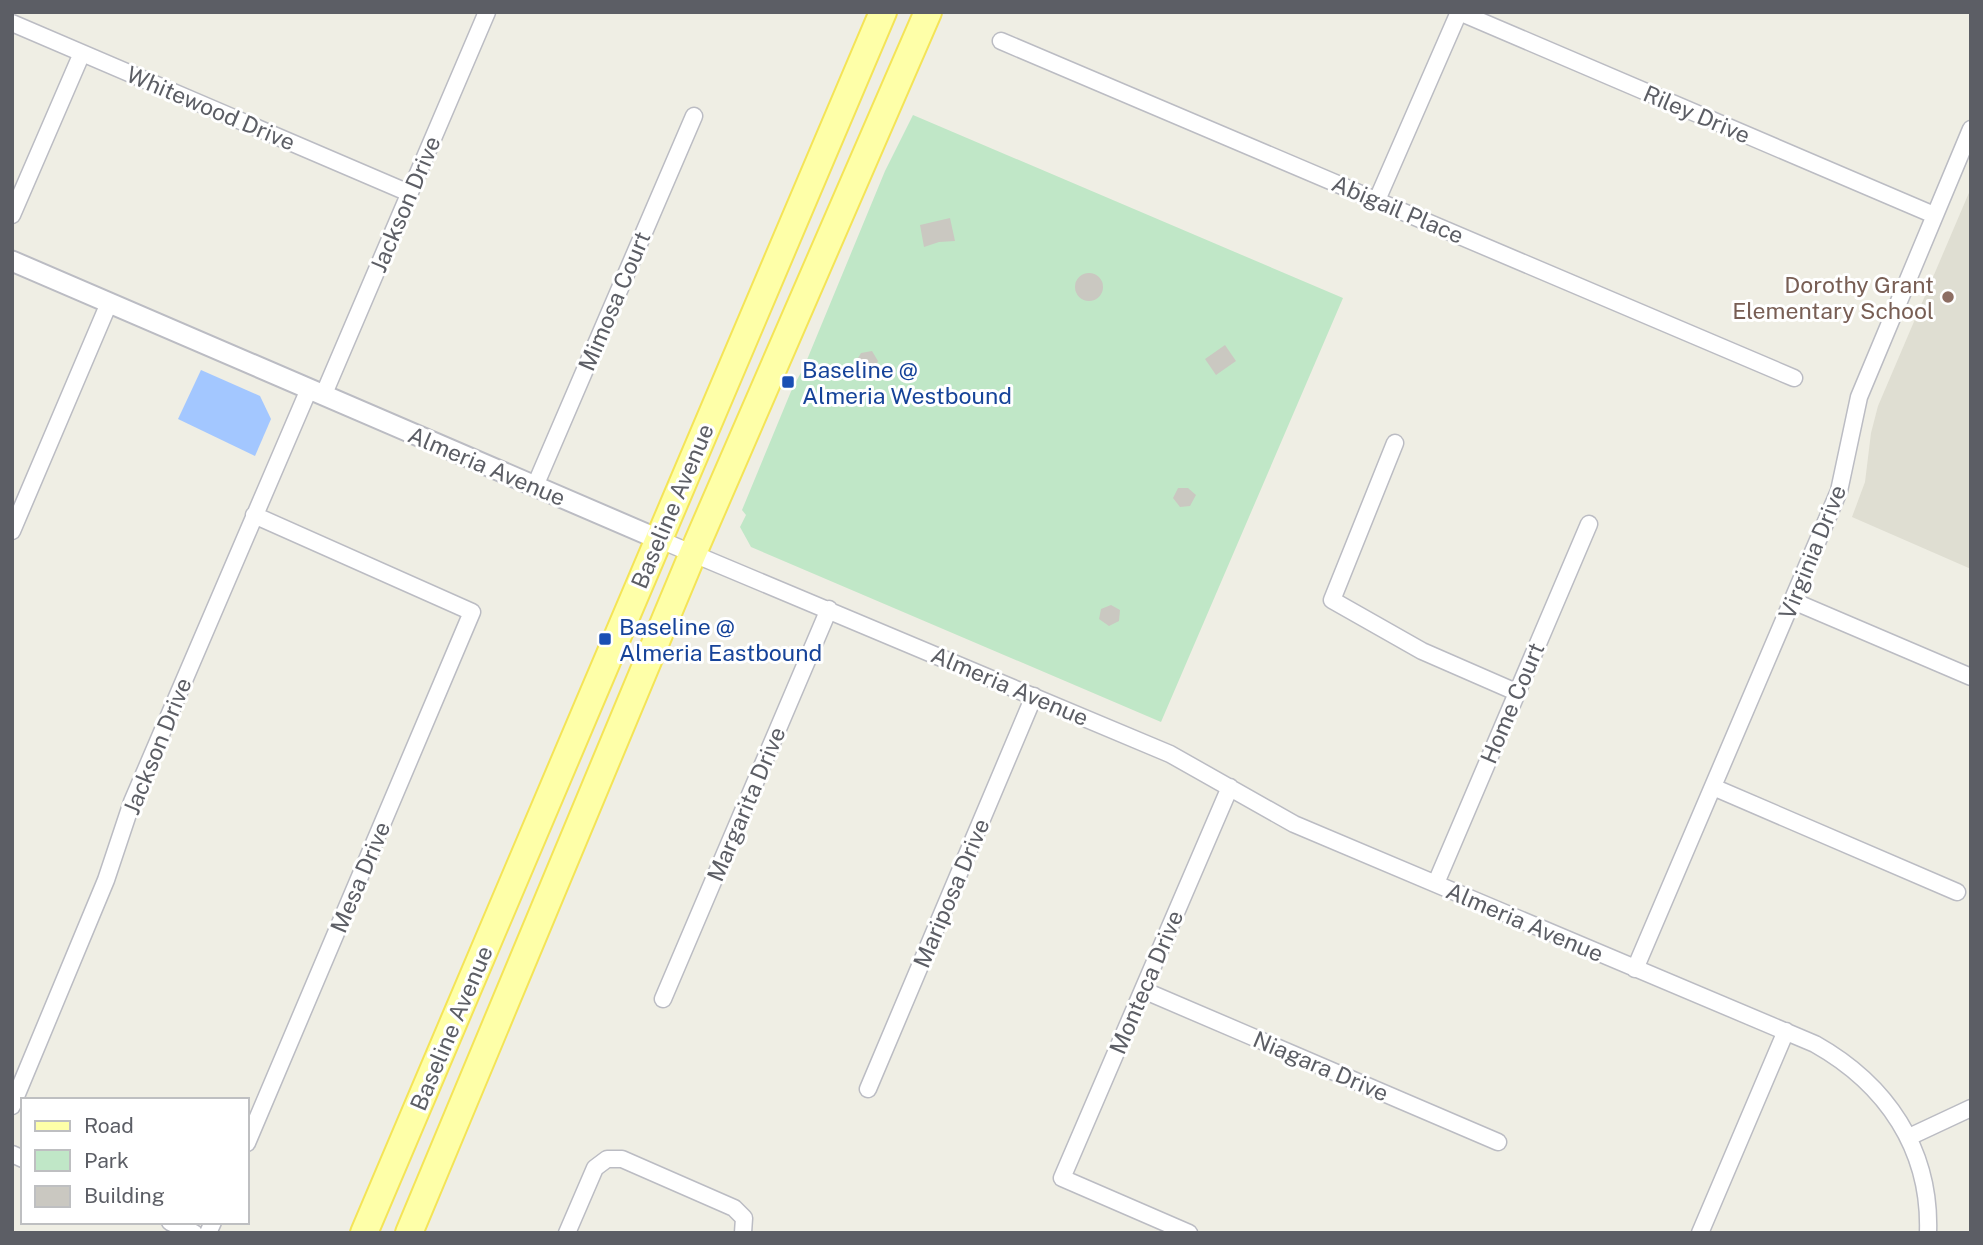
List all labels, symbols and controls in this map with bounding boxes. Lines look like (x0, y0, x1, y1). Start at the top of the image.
street label: Whitewood Drive (123, 60, 299, 156)
street label: Riley Drive (1640, 79, 1754, 149)
street label: Jackson Drive (364, 132, 446, 276)
street label: Abigail Place (1328, 169, 1468, 249)
street label: Mimosa Court (572, 227, 656, 375)
place label: Dorothy Grant Elementary School (1732, 271, 1934, 324)
marker: Dorothy Grant Elementary School (1940, 289, 1956, 305)
place label: Baseline @ Almeria Westbound (802, 356, 1012, 409)
marker: Baseline @ Almeria Westbound (780, 374, 796, 390)
street label: Baseline Avenue (625, 420, 719, 592)
street label: Almeria Avenue (404, 421, 570, 511)
street label: Virginia Drive (1773, 481, 1851, 623)
place label: Baseline @ Almeria Eastbound (619, 613, 822, 666)
marker: Baseline @ Almeria Eastbound (597, 631, 613, 647)
street label: Home Court (1474, 638, 1550, 768)
street label: Almeria Avenue (927, 641, 1093, 731)
street label: Jackson Drive (117, 674, 197, 818)
street label: Margarita Drive (701, 723, 791, 885)
street label: Mariposa Drive (907, 814, 995, 972)
street label: Mesa Drive (324, 817, 396, 937)
street label: Almeria Avenue (1442, 877, 1608, 967)
street label: Monteca Drive (1104, 906, 1188, 1058)
street label: Baseline Avenue (404, 942, 498, 1114)
street label: Niagara Drive (1249, 1025, 1393, 1107)
legend (21, 1098, 248, 1224)
text: Road (84, 1113, 134, 1138)
text: Park (84, 1148, 129, 1173)
text: Building (84, 1183, 165, 1208)

